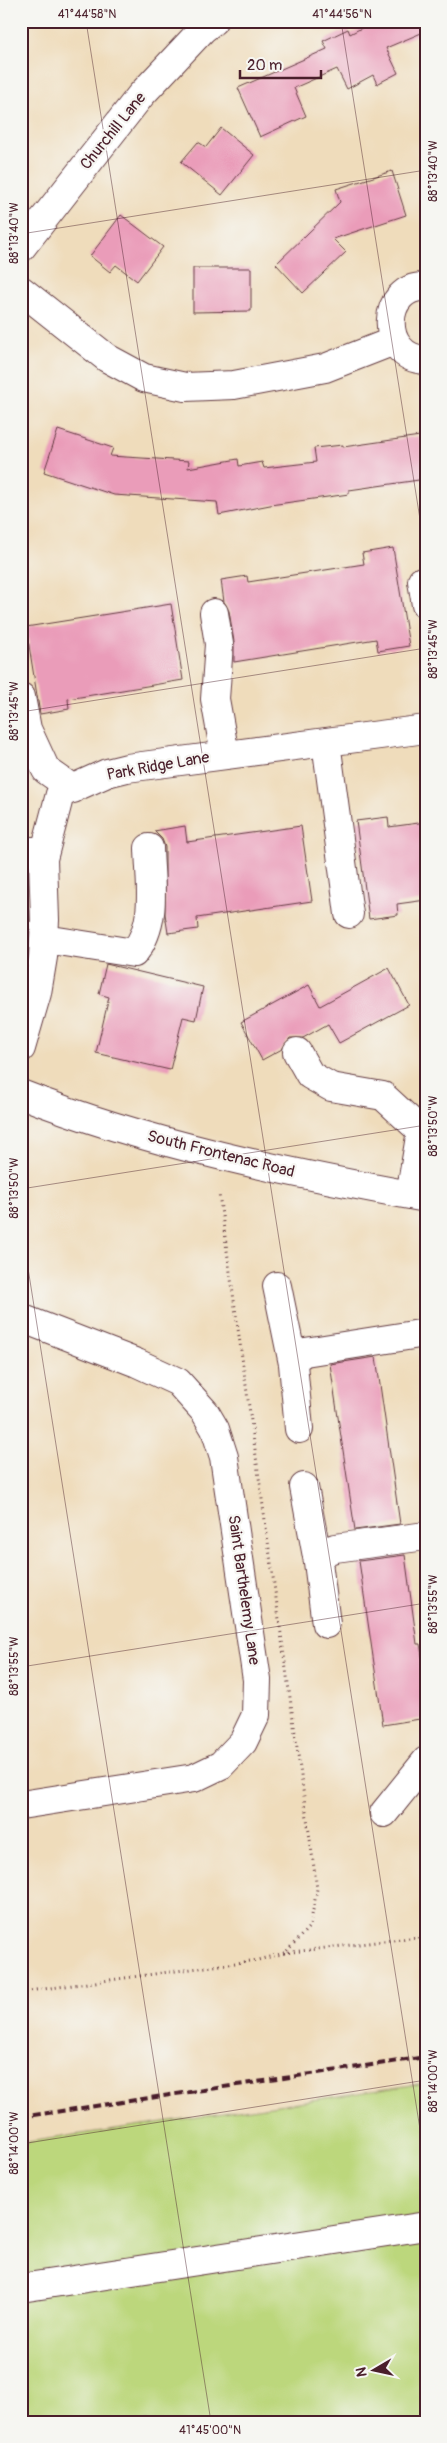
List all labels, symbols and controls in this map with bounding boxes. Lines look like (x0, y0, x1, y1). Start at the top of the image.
text: 41°44'58"N (58, 7, 116, 22)
text: 41°44'56"N (312, 7, 372, 22)
scale bar (240, 48, 321, 80)
text: 20 m (247, 56, 282, 75)
street label: Churchill Lane (76, 88, 150, 174)
text: 88°13'40"W (426, 140, 441, 202)
text: 88°13'40"W (7, 202, 22, 264)
text: 88°13'45"W (426, 619, 441, 679)
text: 88°13'45"W (7, 681, 22, 741)
street label: Park Ridge Lane (105, 747, 211, 785)
text: 88°13'50"W (426, 1096, 441, 1156)
street label: South Frontenac Road (145, 1126, 297, 1182)
text: 88°13'50"W (7, 1158, 22, 1218)
street label: Saint Barthelemy Lane (224, 1514, 264, 1666)
text: 88°13'55"W (426, 1574, 441, 1634)
text: 88°13'55"W (7, 1636, 22, 1696)
text: 88°14'00"W (426, 2050, 441, 2112)
text: 88°14'00"W (7, 2112, 22, 2174)
north arrow (350, 2346, 400, 2396)
text: N (353, 2366, 371, 2378)
text: 41°45'00"N (179, 2423, 241, 2438)

